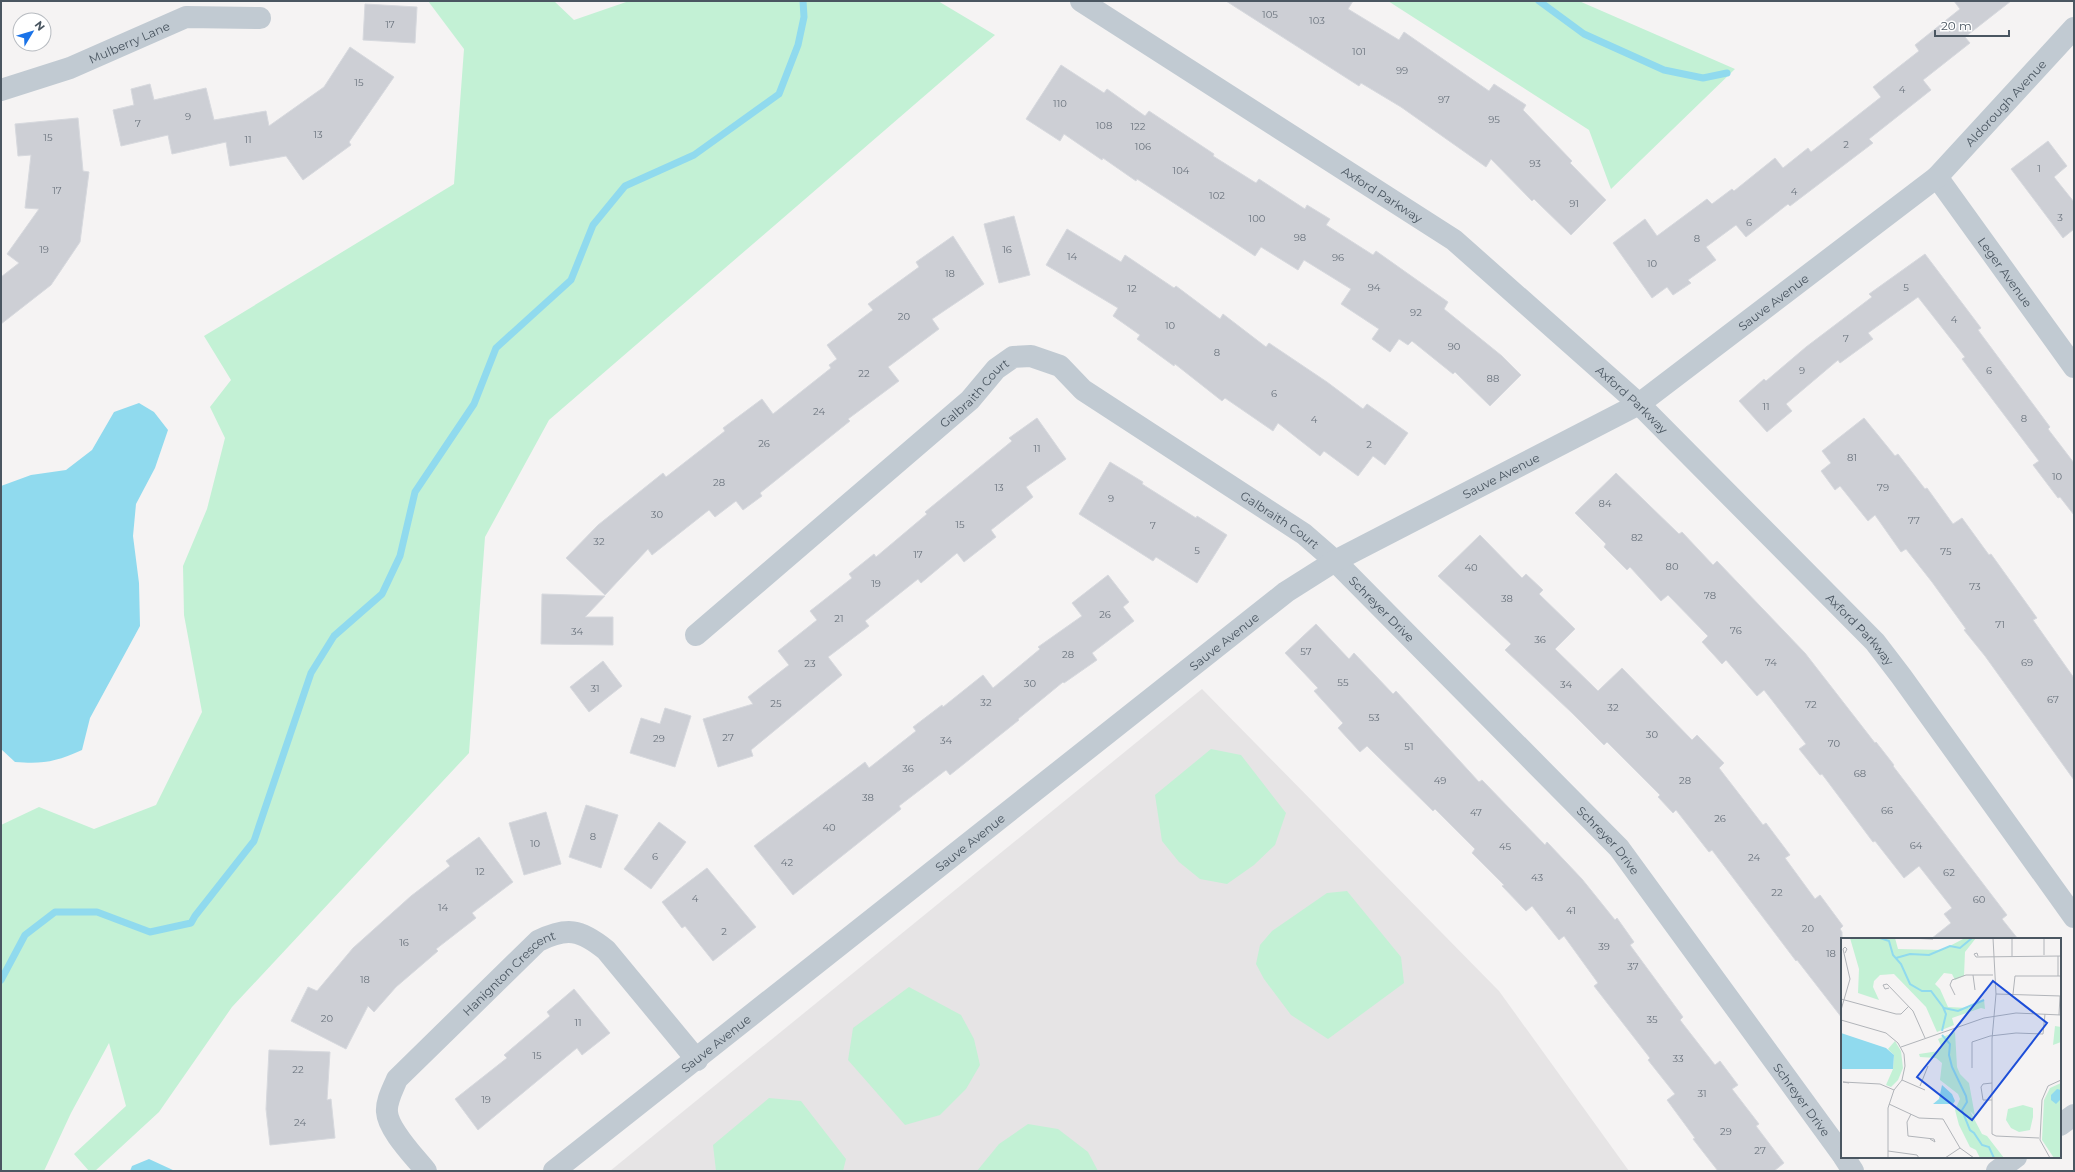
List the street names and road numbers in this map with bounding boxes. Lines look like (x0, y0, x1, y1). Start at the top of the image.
street label: Mulberry Lane (86, 18, 172, 66)
street label: Aldorough Avenue (1962, 56, 2049, 149)
street label: Axford Parkway (1339, 163, 1426, 226)
street label: Leger Avenue (1975, 234, 2036, 310)
street label: Sauve Avenue (1735, 270, 1811, 333)
street label: Galbraith Court (936, 355, 1012, 430)
street label: Axford Parkway (1593, 362, 1672, 437)
street label: Sauve Avenue (1460, 449, 1542, 501)
street label: Galbraith Court (1238, 487, 1323, 552)
street label: Schreyer Drive (1346, 572, 1418, 645)
street label: Axford Parkway (1823, 590, 1898, 668)
street label: Sauve Avenue (1186, 609, 1262, 673)
street label: Schreyer Drive (1574, 803, 1643, 877)
street label: Sauve Avenue (932, 810, 1008, 874)
street label: Hanignton Crescent (459, 927, 557, 1019)
street label: Sauve Avenue (678, 1011, 753, 1075)
street label: Schreyer Drive (1771, 1060, 1834, 1139)

